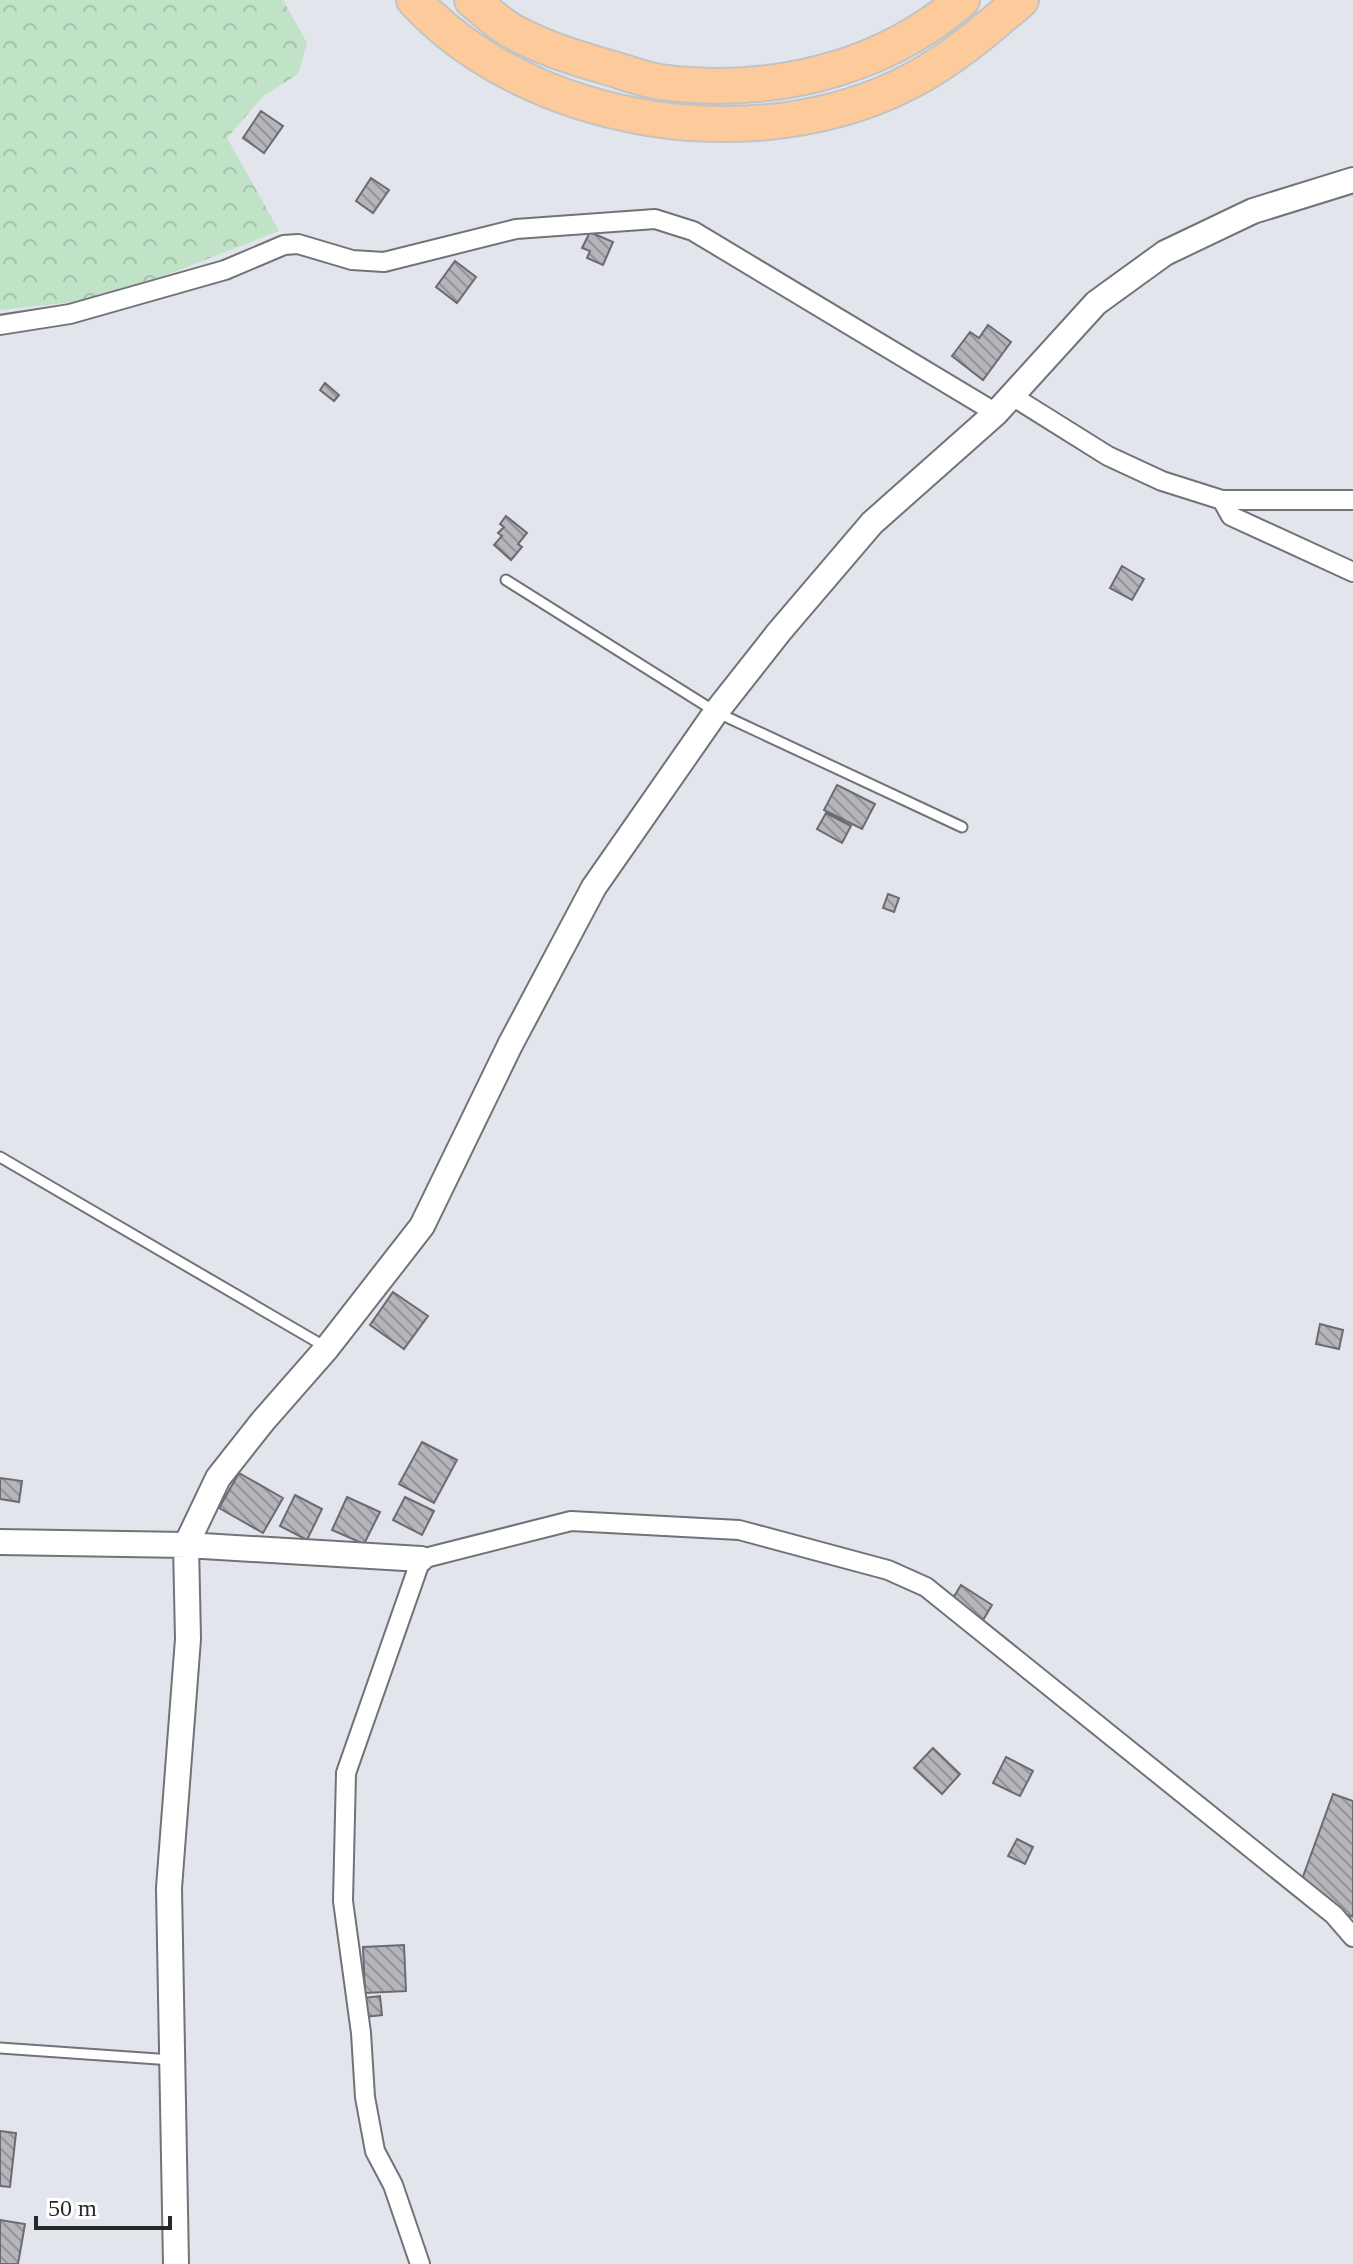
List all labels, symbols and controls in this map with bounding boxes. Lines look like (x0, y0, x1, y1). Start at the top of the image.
scale bar (36, 2180, 170, 2230)
text: 50 m (48, 2195, 97, 2221)

